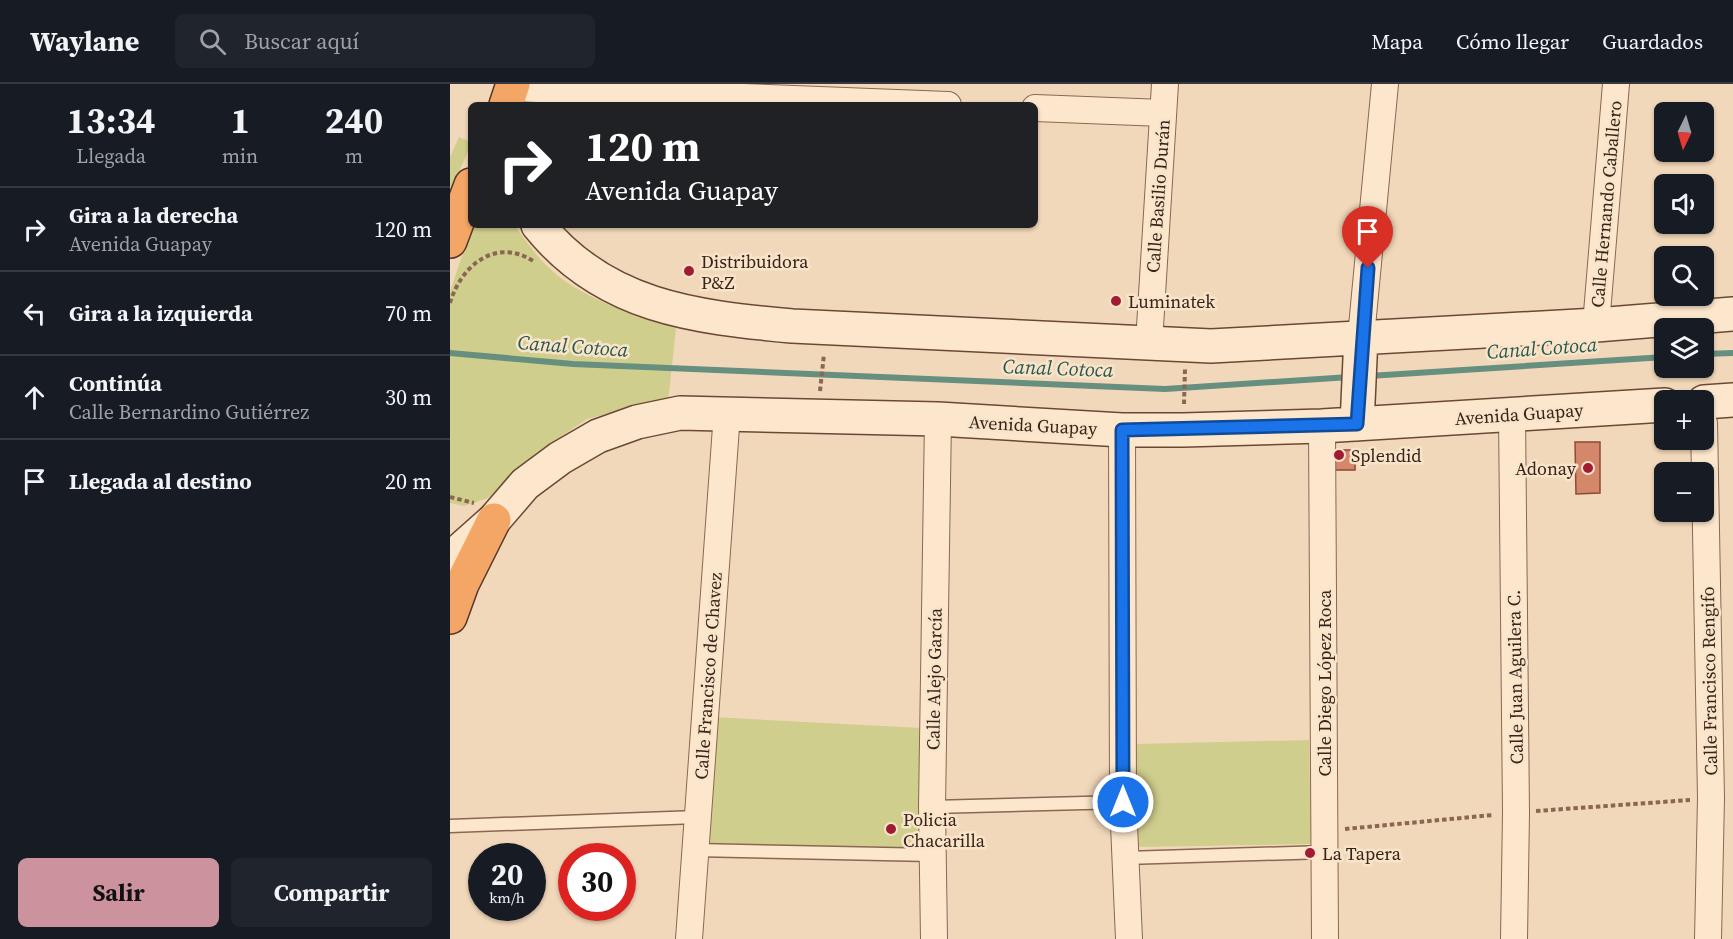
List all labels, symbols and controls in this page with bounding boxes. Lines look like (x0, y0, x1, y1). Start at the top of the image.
search box (175, 14, 595, 68)
text: Waylane (30, 22, 139, 60)
icon: search (196, 25, 229, 58)
text: Buscar aquí (244, 26, 359, 56)
text: Mapa (1371, 27, 1423, 56)
text: Cómo llegar (1456, 27, 1569, 56)
text: Guardados (1602, 27, 1703, 56)
text: 13:34 (67, 96, 155, 145)
text: 1 (230, 96, 250, 145)
text: 240 (325, 96, 383, 145)
street label: Calle Hernando Caballero (1584, 99, 1628, 309)
north arrow (1654, 102, 1714, 162)
map controls (1654, 102, 1714, 522)
text: 120 m (585, 117, 700, 175)
street label: Calle Basilio Durán (1140, 118, 1176, 274)
icon: right (486, 126, 564, 204)
text: Llegada (76, 142, 146, 170)
text: min (222, 142, 258, 170)
text: m (345, 142, 363, 170)
text: Avenida Guapay (585, 172, 778, 209)
button: sound (1654, 174, 1714, 234)
text: Gira a la derecha (69, 200, 238, 230)
pin (1342, 206, 1393, 268)
icon: right (18, 213, 51, 246)
text: 120 m (374, 214, 432, 244)
icon: arrive (1351, 215, 1384, 248)
text: Avenida Guapay (69, 230, 212, 258)
button: search (1654, 246, 1714, 306)
place label: Distribuidora P&Z (701, 249, 809, 295)
marker: Distribuidora P&Z (682, 264, 696, 278)
place label: Luminatek (1128, 289, 1215, 314)
marker: Luminatek (1109, 294, 1123, 308)
icon: left (18, 297, 51, 330)
text: Gira a la izquierda (69, 298, 253, 328)
text: 70 m (385, 298, 432, 328)
button: layers (1654, 318, 1714, 378)
water label: Canal Cotoca (517, 328, 630, 364)
water label: Canal Cotoca (1486, 330, 1599, 366)
water label: Canal Cotoca (1002, 352, 1114, 384)
text: Continúa (69, 368, 162, 398)
icon: ahead (18, 381, 51, 414)
text: 30 m (385, 382, 432, 412)
button: + (1654, 390, 1714, 450)
street label: Avenida Guapay (1454, 397, 1585, 431)
text: Calle Bernardino Gutiérrez (69, 398, 309, 426)
street label: Avenida Guapay (968, 409, 1099, 441)
place label: Splendid (1351, 443, 1422, 468)
marker: Splendid (1332, 448, 1346, 462)
place label: Adonay (1515, 456, 1577, 481)
marker: Adonay (1581, 461, 1595, 475)
button: − (1654, 462, 1714, 522)
icon: arrive (18, 465, 51, 498)
text: Llegada al destino (69, 466, 252, 496)
text: 20 m (385, 466, 432, 496)
street label: Calle Francisco de Chavez (688, 572, 728, 780)
street label: Calle Francisco Rengifo (1695, 586, 1723, 776)
street label: Calle Diego López Roca (1312, 589, 1337, 777)
street label: Calle Juan Aguilera C. (1501, 589, 1529, 765)
street label: Calle Alejo García (920, 607, 948, 750)
position arrow (1091, 770, 1155, 834)
place label: Policia Chacarilla (903, 807, 986, 853)
marker: Policia Chacarilla (884, 822, 898, 836)
place label: La Tapera (1322, 841, 1402, 866)
speed limit sign: 30 (558, 843, 636, 921)
marker: La Tapera (1303, 846, 1317, 860)
text: 20 (491, 854, 523, 895)
button: Salir (18, 858, 219, 927)
button: Compartir (231, 858, 432, 927)
text: km/h (489, 887, 525, 908)

